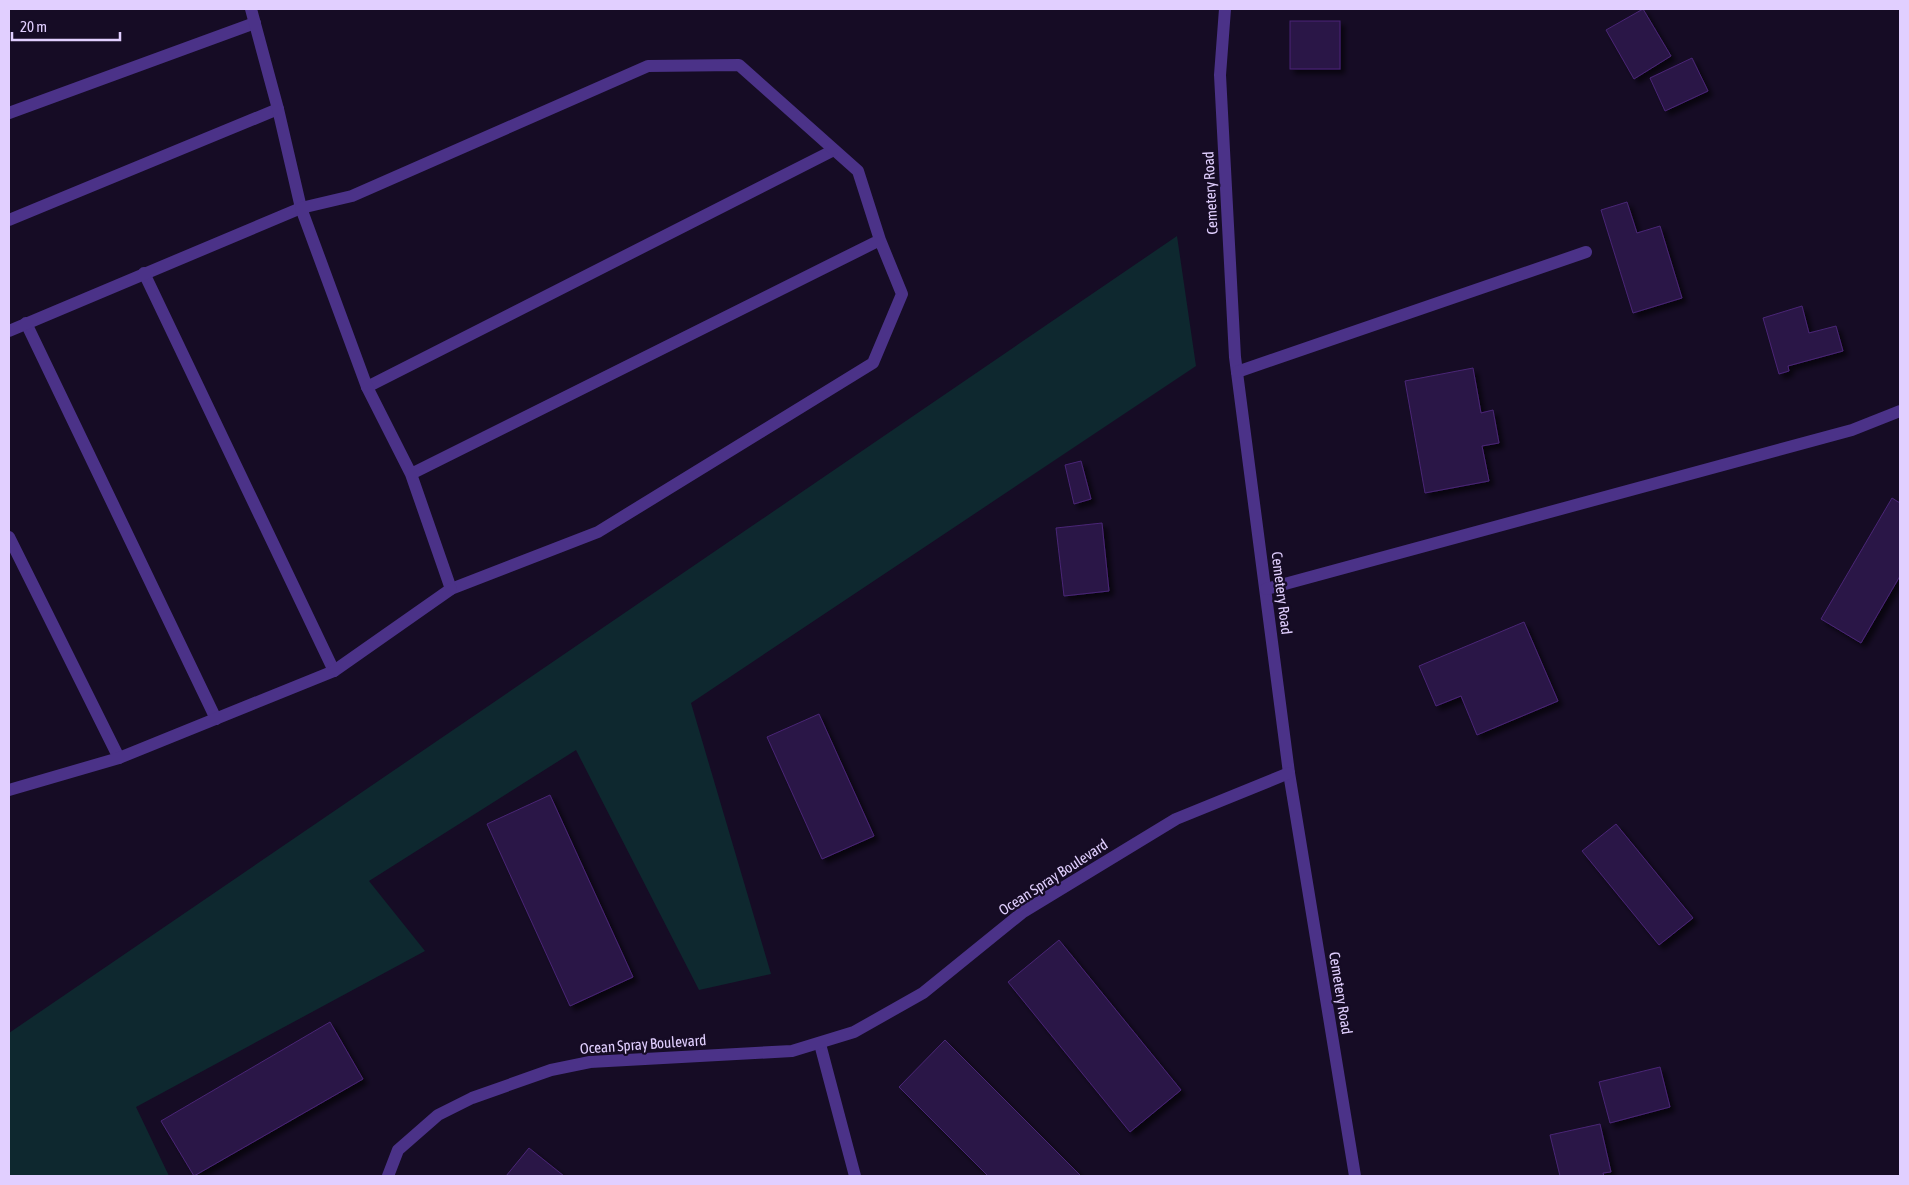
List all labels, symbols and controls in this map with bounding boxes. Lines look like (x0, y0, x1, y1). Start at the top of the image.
scale bar (12, 10, 120, 42)
text: 20 m (20, 18, 47, 35)
street label: Cemetery Road (1199, 151, 1221, 235)
street label: Cemetery Road (1268, 551, 1296, 635)
street label: Ocean Spray Boulevard (995, 835, 1111, 919)
street label: Cemetery Road (1326, 950, 1356, 1036)
street label: Ocean Spray Boulevard (579, 1031, 707, 1057)

